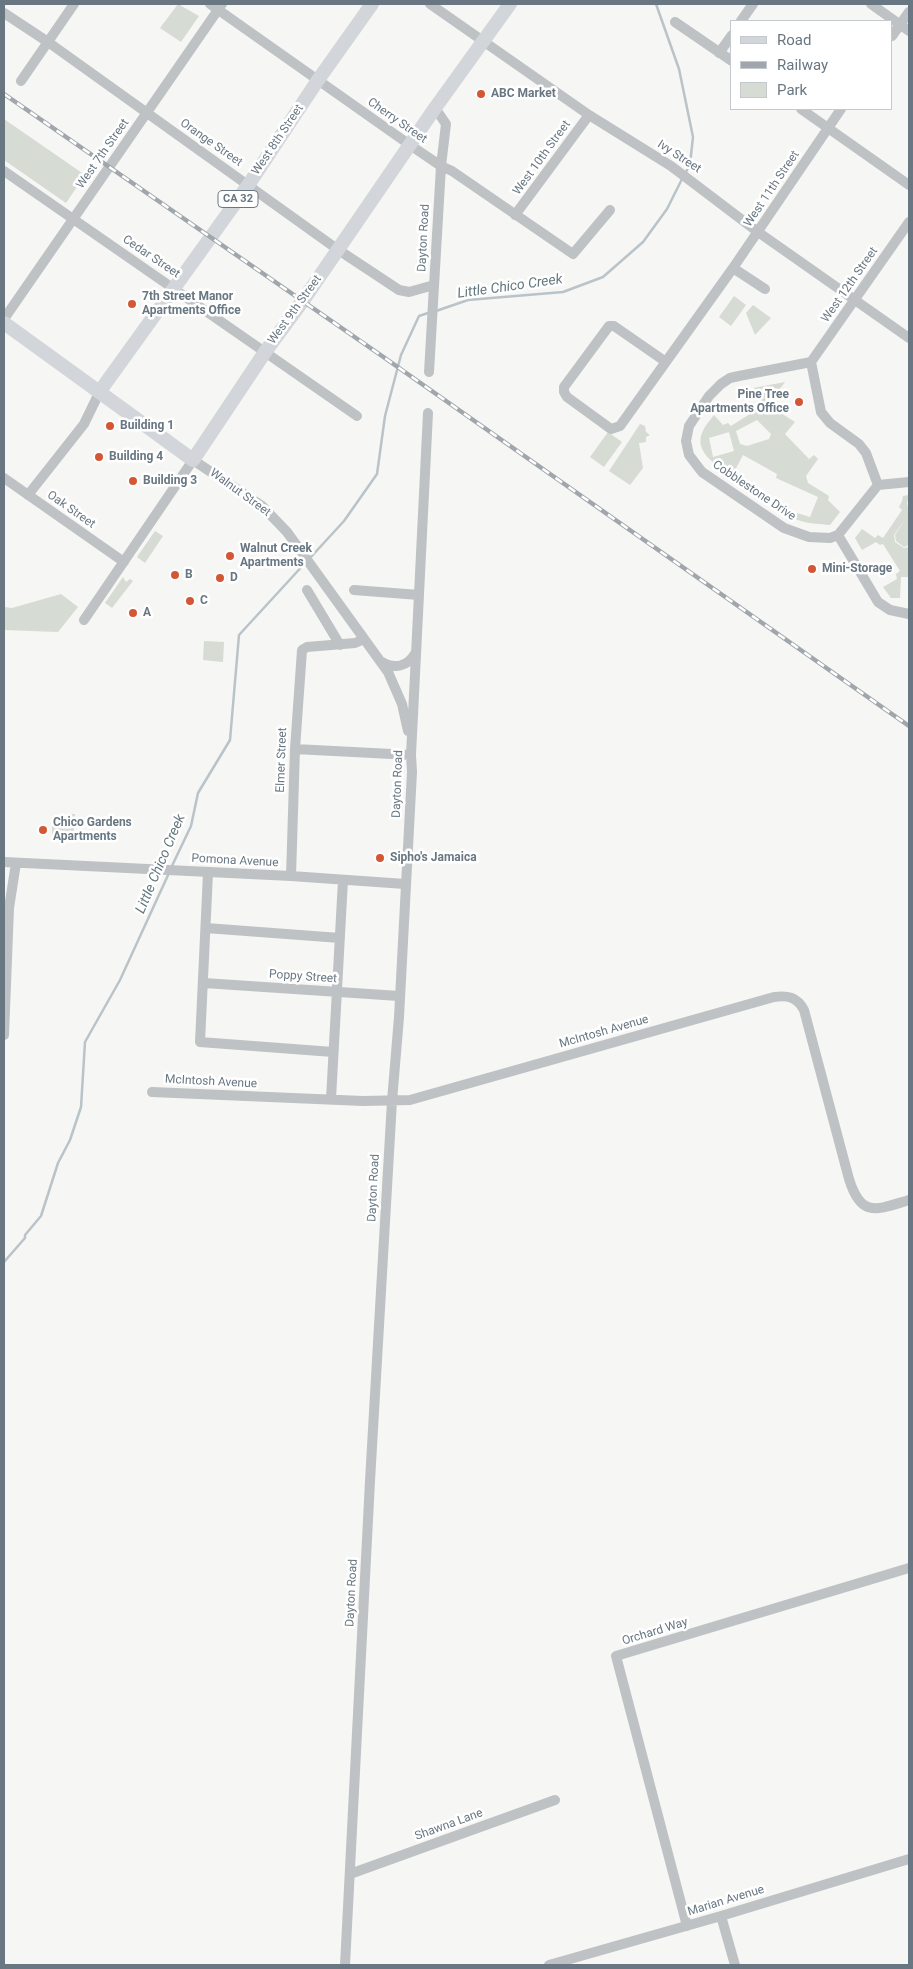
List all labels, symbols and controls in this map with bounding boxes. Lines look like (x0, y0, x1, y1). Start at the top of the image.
legend (730, 20, 893, 110)
text: Road (777, 31, 811, 49)
text: Railway (777, 56, 828, 74)
text: Park (777, 81, 807, 99)
place label: ABC Market (491, 87, 556, 101)
marker: ABC Market (475, 88, 487, 100)
street label: Cherry Street (364, 95, 430, 147)
street label: West 8th Street (249, 102, 307, 178)
street label: West 7th Street (74, 116, 132, 192)
street label: Orange Street (177, 116, 245, 170)
street label: West 10th Street (510, 118, 574, 198)
street label: Ivy Street (654, 138, 704, 176)
street label: West 11th Street (741, 148, 803, 230)
road number: CA 32 (218, 190, 258, 208)
street label: Dayton Road (415, 204, 433, 272)
street label: Cedar Street (120, 233, 182, 281)
street label: West 12th Street (819, 245, 881, 325)
water label: Little Chico Creek (456, 271, 564, 303)
street label: West 9th Street (265, 273, 325, 347)
place label: 7th Street Manor Apartments Office (142, 290, 241, 318)
marker: 7th Street Manor Apartments Office (126, 298, 138, 310)
place label: Pine Tree Apartments Office (690, 388, 789, 416)
marker: Pine Tree Apartments Office (793, 396, 805, 408)
place label: Building 1 (120, 419, 174, 433)
marker: Building 1 (104, 420, 116, 432)
place label: Building 4 (109, 450, 163, 464)
marker: Building 4 (93, 451, 105, 463)
street label: Cobblestone Drive (710, 458, 798, 524)
street label: Walnut Street (207, 466, 273, 520)
place label: Building 3 (143, 474, 197, 488)
marker: Building 3 (127, 475, 139, 487)
street label: Oak Street (44, 488, 98, 532)
place label: Walnut Creek Apartments (240, 542, 312, 570)
marker: Walnut Creek Apartments (224, 550, 236, 562)
place label: Mini-Storage (822, 562, 892, 576)
marker: Mini-Storage (806, 563, 818, 575)
place label: B (185, 568, 193, 582)
marker: B (169, 569, 181, 581)
place label: D (230, 571, 238, 585)
marker: D (214, 572, 226, 584)
place label: C (200, 594, 208, 608)
marker: C (184, 595, 196, 607)
place label: A (143, 606, 151, 620)
marker: A (127, 607, 139, 619)
street label: Elmer Street (274, 727, 290, 793)
street label: Dayton Road (390, 750, 406, 818)
water label: Little Chico Creek (133, 812, 189, 916)
place label: Chico Gardens Apartments (53, 816, 132, 844)
marker: Chico Gardens Apartments (37, 824, 49, 836)
place label: Sipho's Jamaica (390, 851, 477, 865)
street label: Pomona Avenue (191, 852, 279, 870)
marker: Sipho's Jamaica (374, 852, 386, 864)
street label: Poppy Street (269, 967, 337, 987)
street label: McIntosh Avenue (558, 1012, 650, 1052)
street label: McIntosh Avenue (165, 1072, 257, 1092)
street label: Dayton Road (365, 1154, 383, 1222)
street label: Dayton Road (343, 1559, 361, 1627)
street label: Orchard Way (620, 1615, 690, 1649)
street label: Shawna Lane (413, 1806, 485, 1844)
street label: Marian Avenue (686, 1883, 766, 1919)

